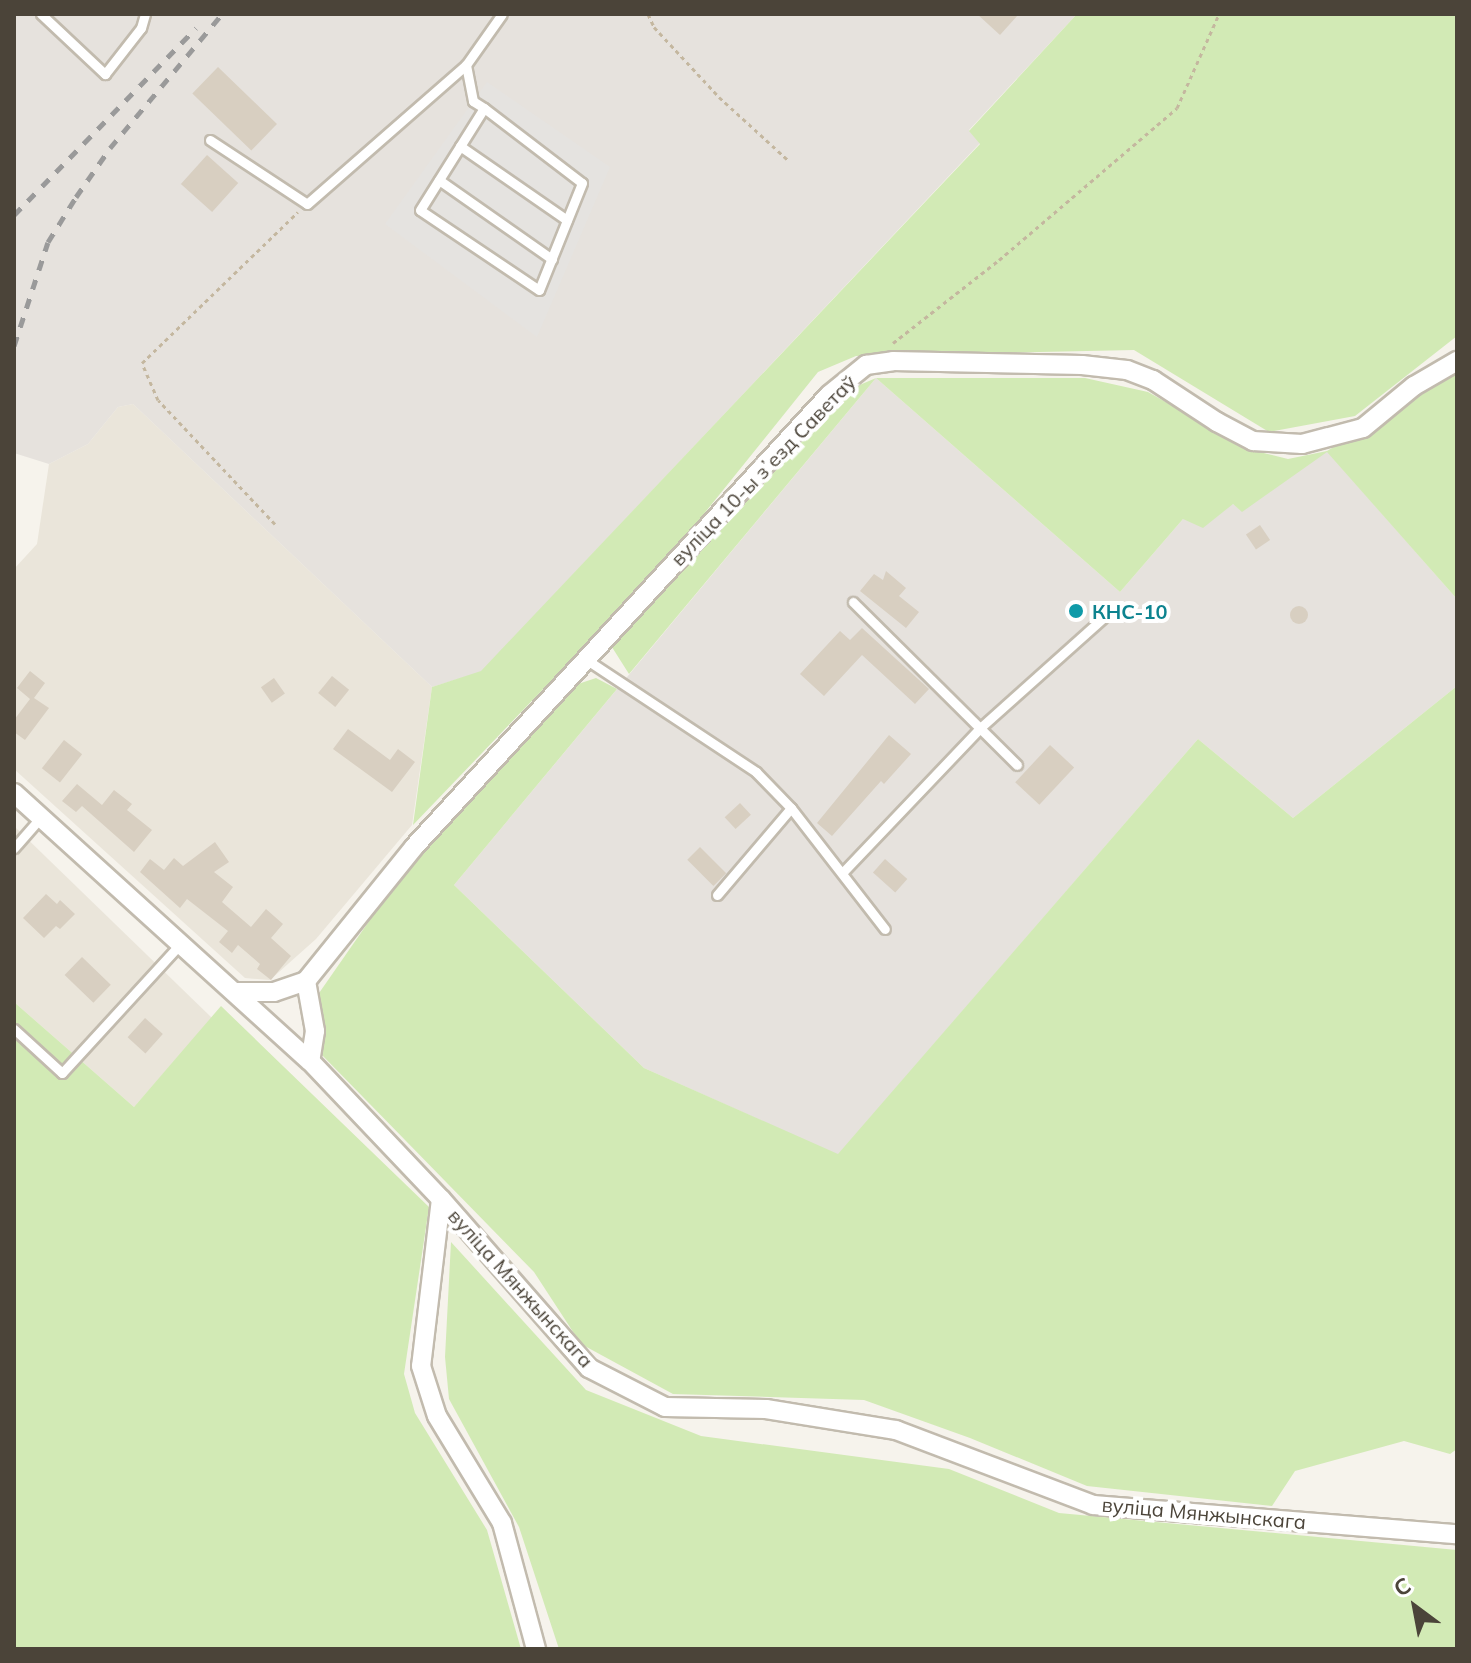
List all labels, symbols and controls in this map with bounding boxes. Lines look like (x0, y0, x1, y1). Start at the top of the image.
street label: вуліца 10-ы зʼезд Саветаў (666, 370, 860, 570)
place label: КНС-10 (1092, 599, 1167, 623)
marker: КНС-10 (1067, 602, 1085, 620)
street label: вуліца Мянжынскага (444, 1204, 598, 1372)
street label: вуліца Мянжынскага (1101, 1492, 1307, 1534)
north arrow (1375, 1567, 1455, 1647)
text: С (1388, 1571, 1416, 1603)

